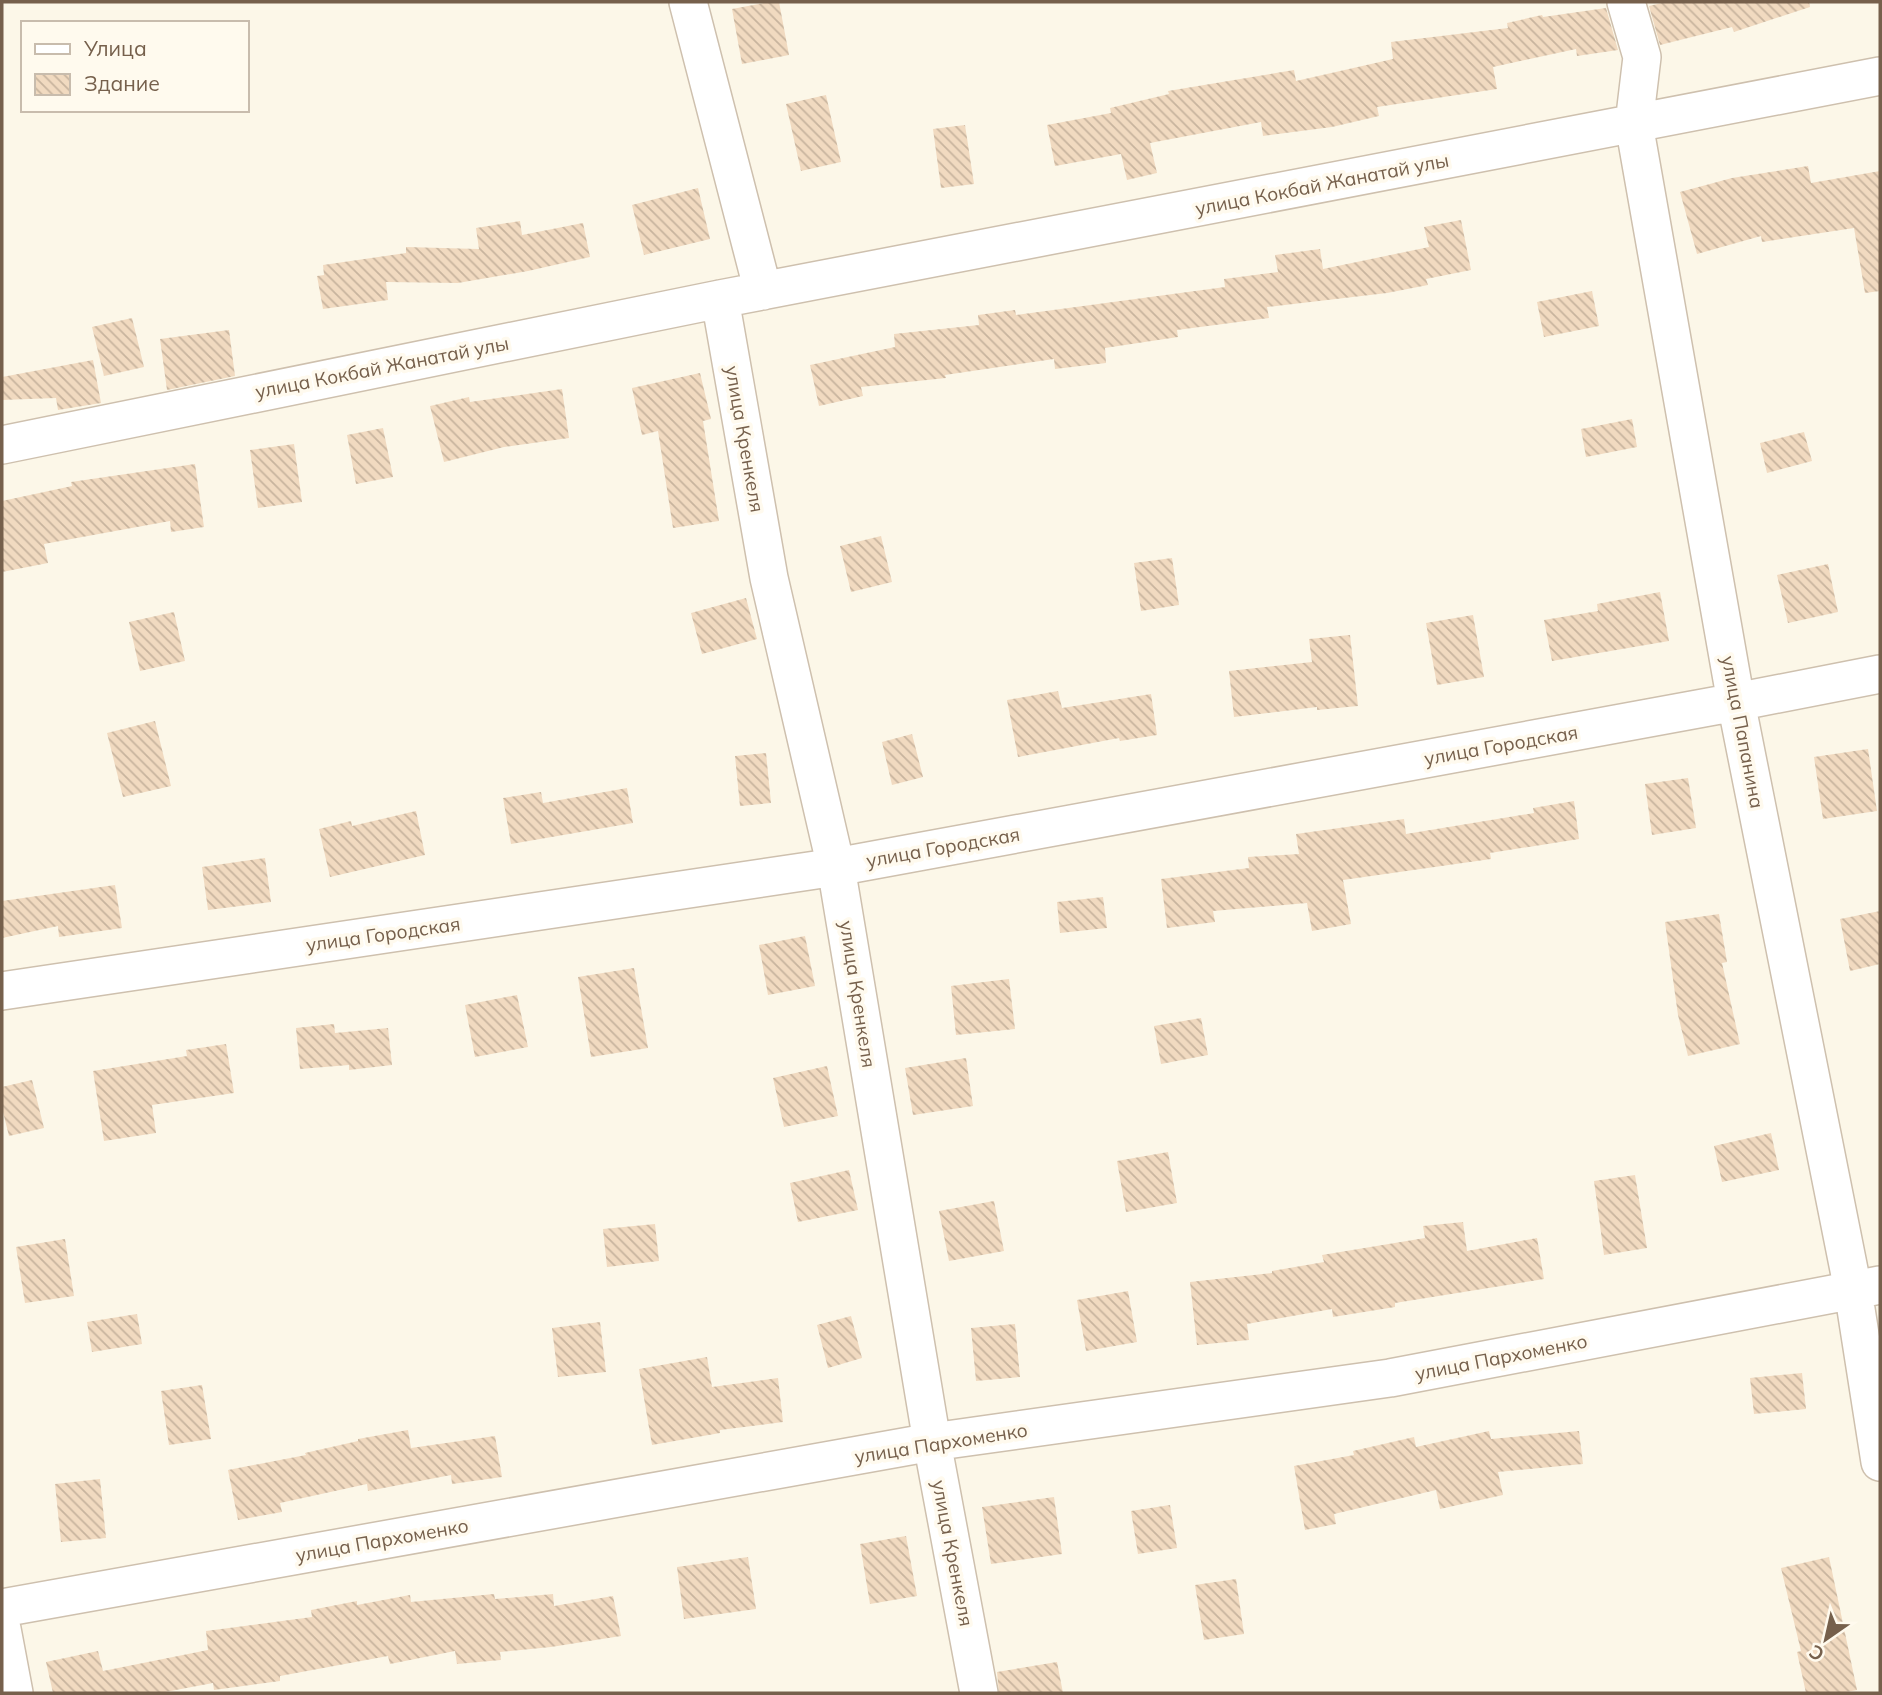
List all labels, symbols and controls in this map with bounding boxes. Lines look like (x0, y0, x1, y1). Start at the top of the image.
legend (21, 21, 248, 112)
text: Улица (83, 35, 147, 61)
text: Здание (84, 70, 160, 96)
street label: улица Кокбай Жанатай улы (1193, 148, 1451, 220)
street label: улица Кокбай Жанатай улы (253, 331, 511, 403)
street label: улица Кренкеля (720, 364, 770, 514)
street label: улица Папанина (1716, 654, 1770, 810)
street label: улица Городская (1422, 720, 1580, 770)
street label: улица Городская (864, 822, 1022, 872)
street label: улица Городская (304, 911, 462, 957)
street label: улица Кренкеля (835, 919, 881, 1069)
street label: улица Пархоменко (1413, 1329, 1589, 1385)
street label: улица Пархоменко (853, 1417, 1029, 1469)
street label: улица Кренкеля (927, 1478, 979, 1628)
street label: улица Пархоменко (294, 1513, 470, 1567)
north arrow (1791, 1604, 1861, 1674)
text: С (1804, 1640, 1829, 1667)

